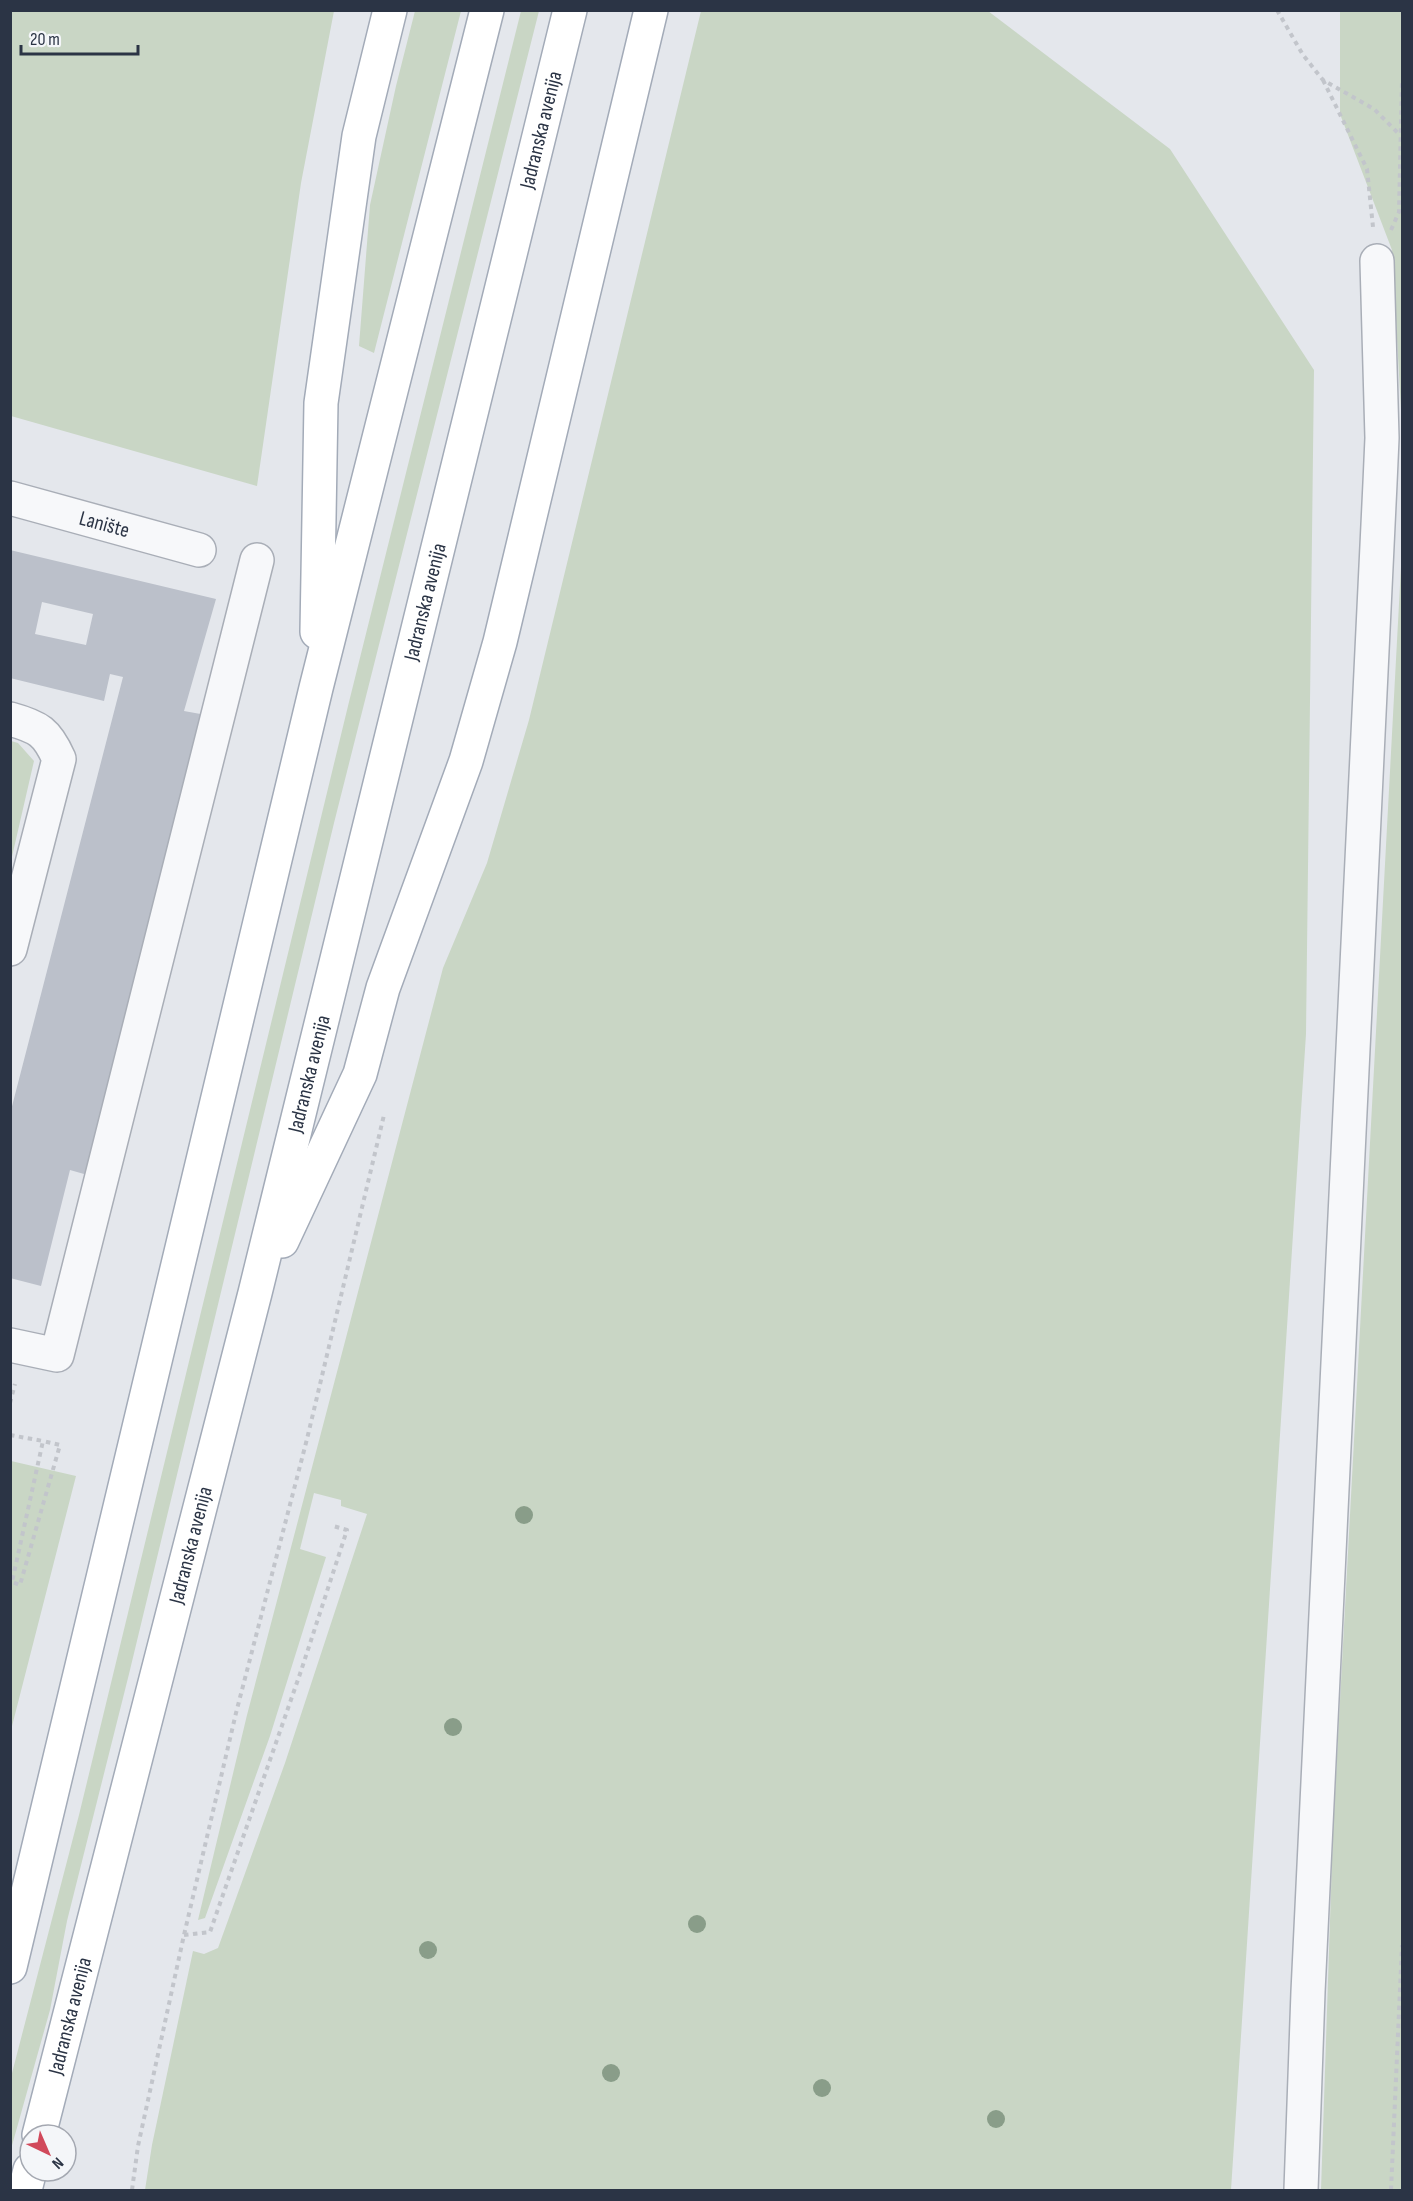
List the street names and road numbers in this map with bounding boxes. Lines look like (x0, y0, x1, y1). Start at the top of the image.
street label: Jadranska avenija (514, 69, 568, 192)
street label: Lanište (76, 506, 132, 543)
street label: Jadranska avenija (398, 541, 452, 664)
street label: Jadranska avenija (283, 1013, 336, 1136)
street label: Jadranska avenija (164, 1484, 218, 1607)
street label: Jadranska avenija (43, 1955, 97, 2078)

